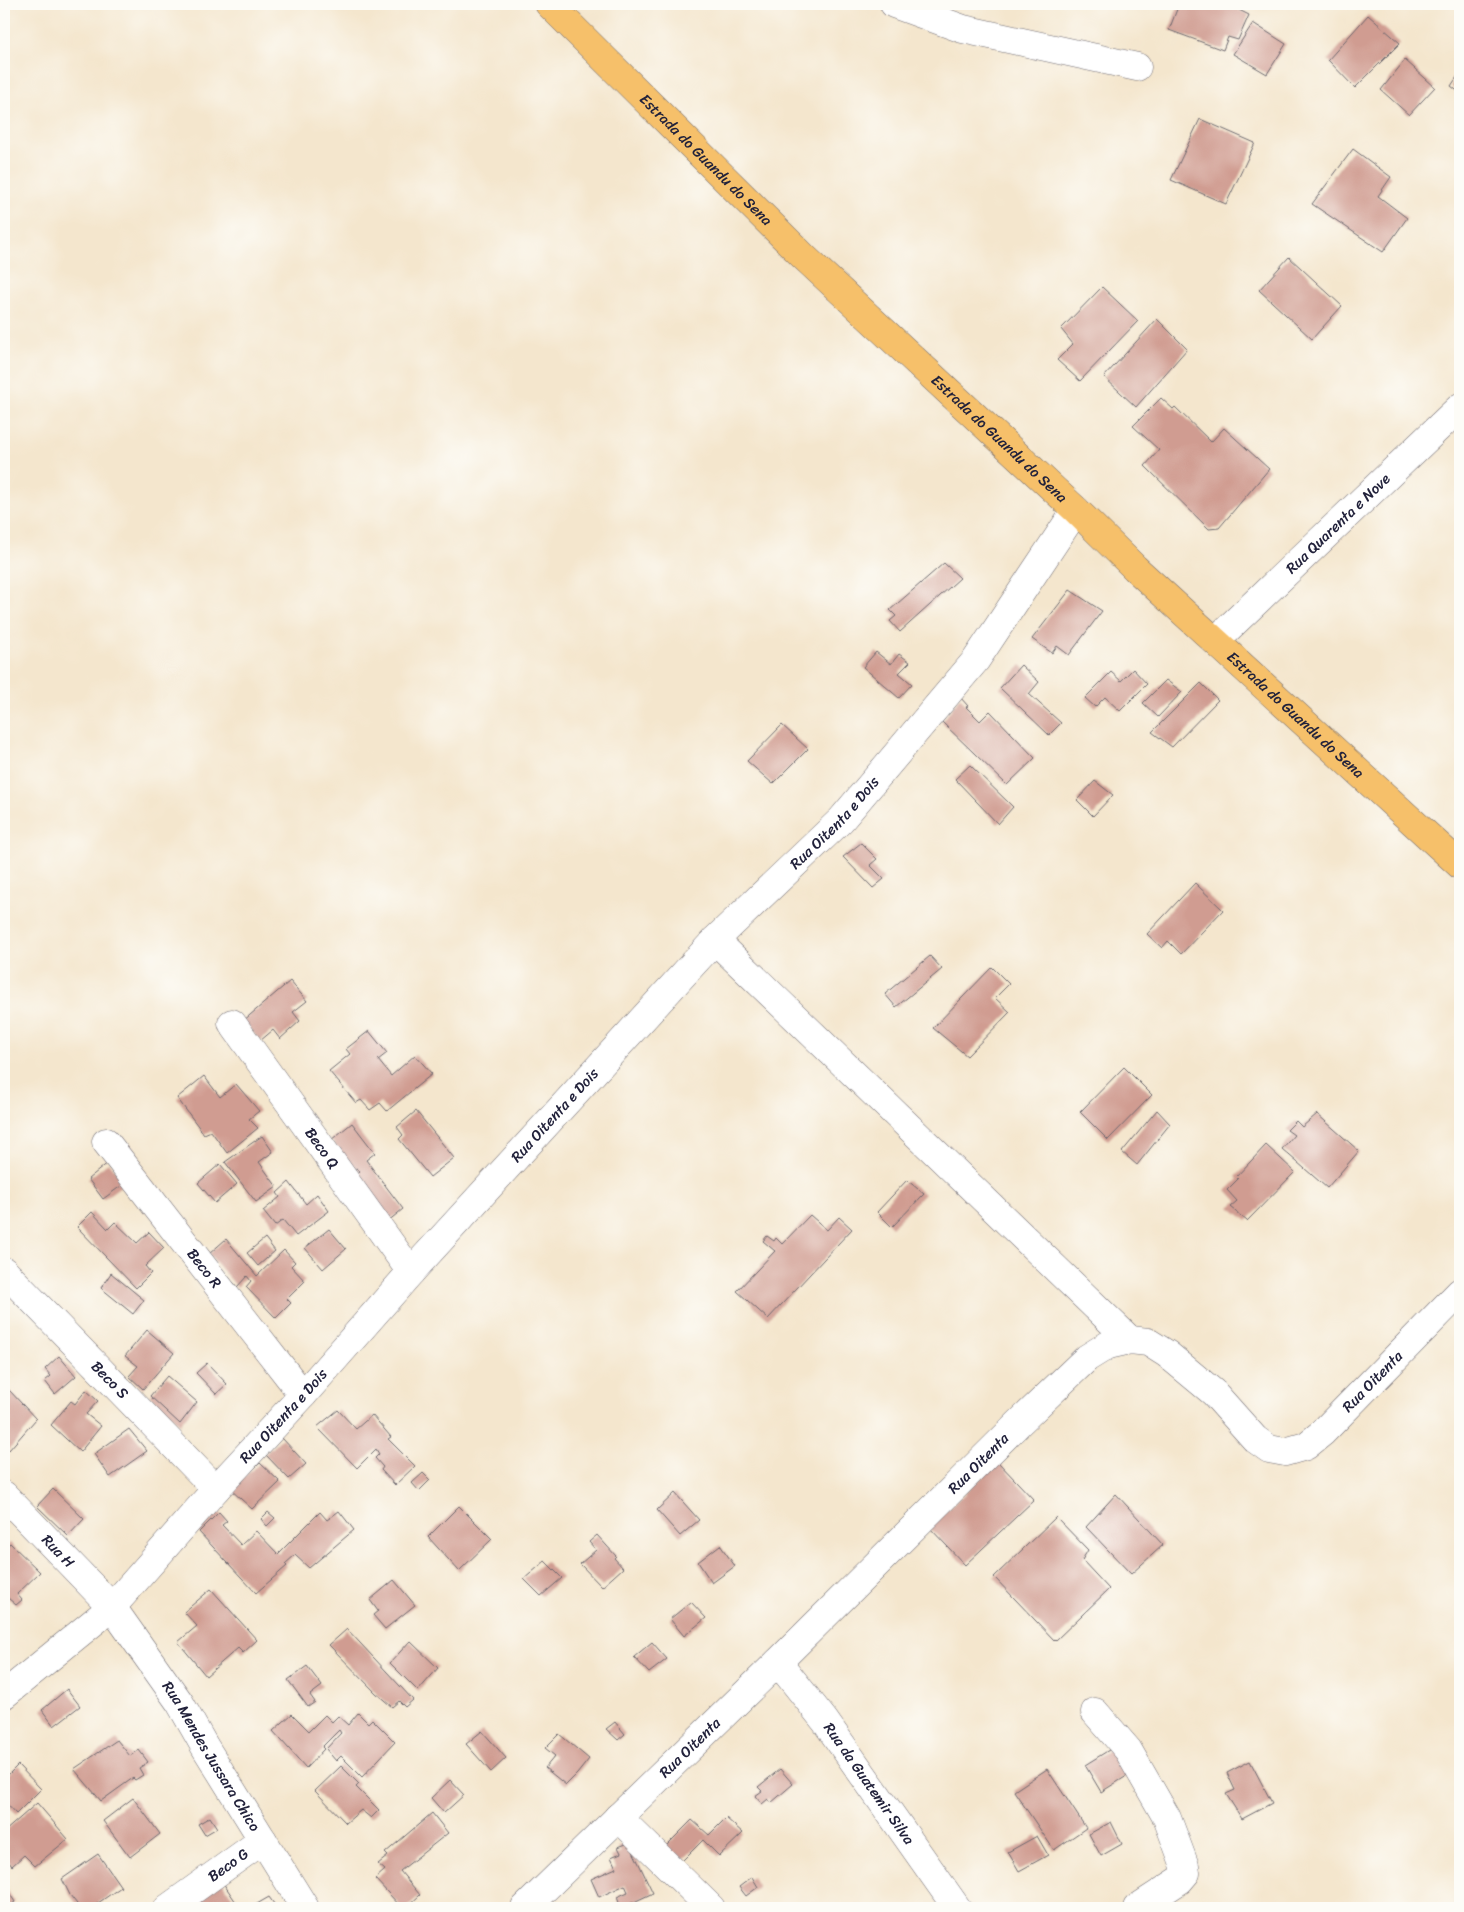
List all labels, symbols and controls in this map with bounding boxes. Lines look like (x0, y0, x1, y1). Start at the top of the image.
street label: Estrada do Guandu do Sena (633, 87, 779, 232)
street label: Estrada do Guandu do Sena (925, 368, 1074, 510)
street label: Rua Quarenta e Nove (1279, 467, 1397, 580)
street label: Estrada do Guandu do Sena (1221, 645, 1371, 785)
street label: Rua Oitenta e Dois (783, 770, 886, 876)
street label: Rua Oitenta e Dois (504, 1062, 605, 1169)
street label: Beco Q (298, 1122, 346, 1175)
street label: Beco R (180, 1242, 228, 1294)
street label: Rua Oitenta (1336, 1344, 1410, 1419)
street label: Beco S (85, 1355, 136, 1406)
street label: Rua Oitenta e Dois (233, 1362, 334, 1469)
street label: Rua Oitenta (941, 1426, 1016, 1500)
street label: Rua H (35, 1528, 81, 1575)
street label: Rua Mendes Jussara Chico (155, 1675, 268, 1837)
street label: Rua Oitenta (653, 1711, 727, 1784)
street label: Rua da Guatemir Silva (817, 1717, 922, 1851)
street label: Beco G (202, 1841, 254, 1889)

